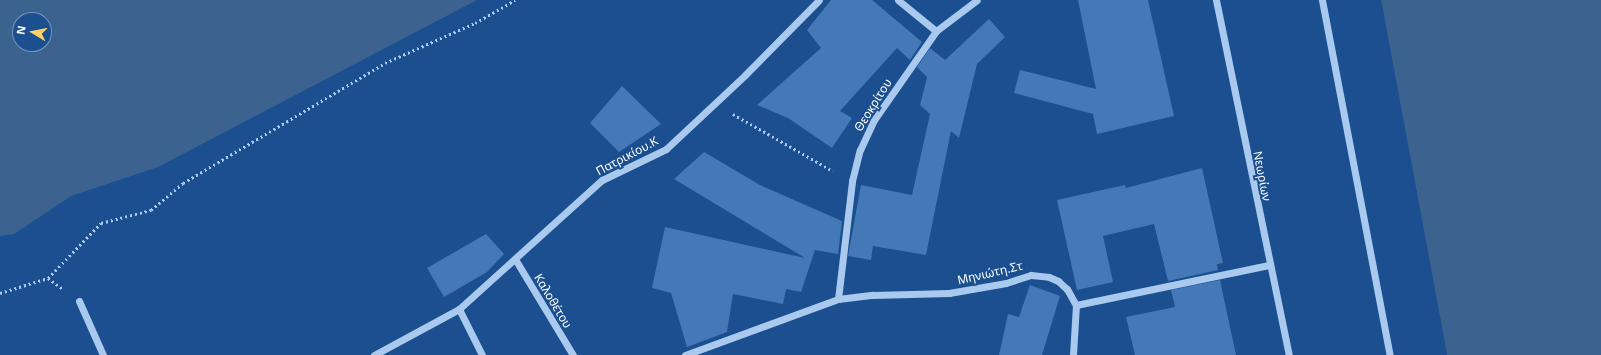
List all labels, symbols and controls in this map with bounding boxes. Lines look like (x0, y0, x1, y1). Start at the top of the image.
north arrow (12, 12, 52, 52)
text: N (13, 24, 29, 36)
street label: Θεοκρίτου (851, 76, 895, 134)
street label: Πατρικίου.Κ (593, 134, 661, 178)
street label: Νεωρίων (1250, 150, 1274, 202)
street label: Μηνιώτη.Στ (956, 258, 1024, 288)
street label: Καλοθέτου (531, 271, 575, 331)

